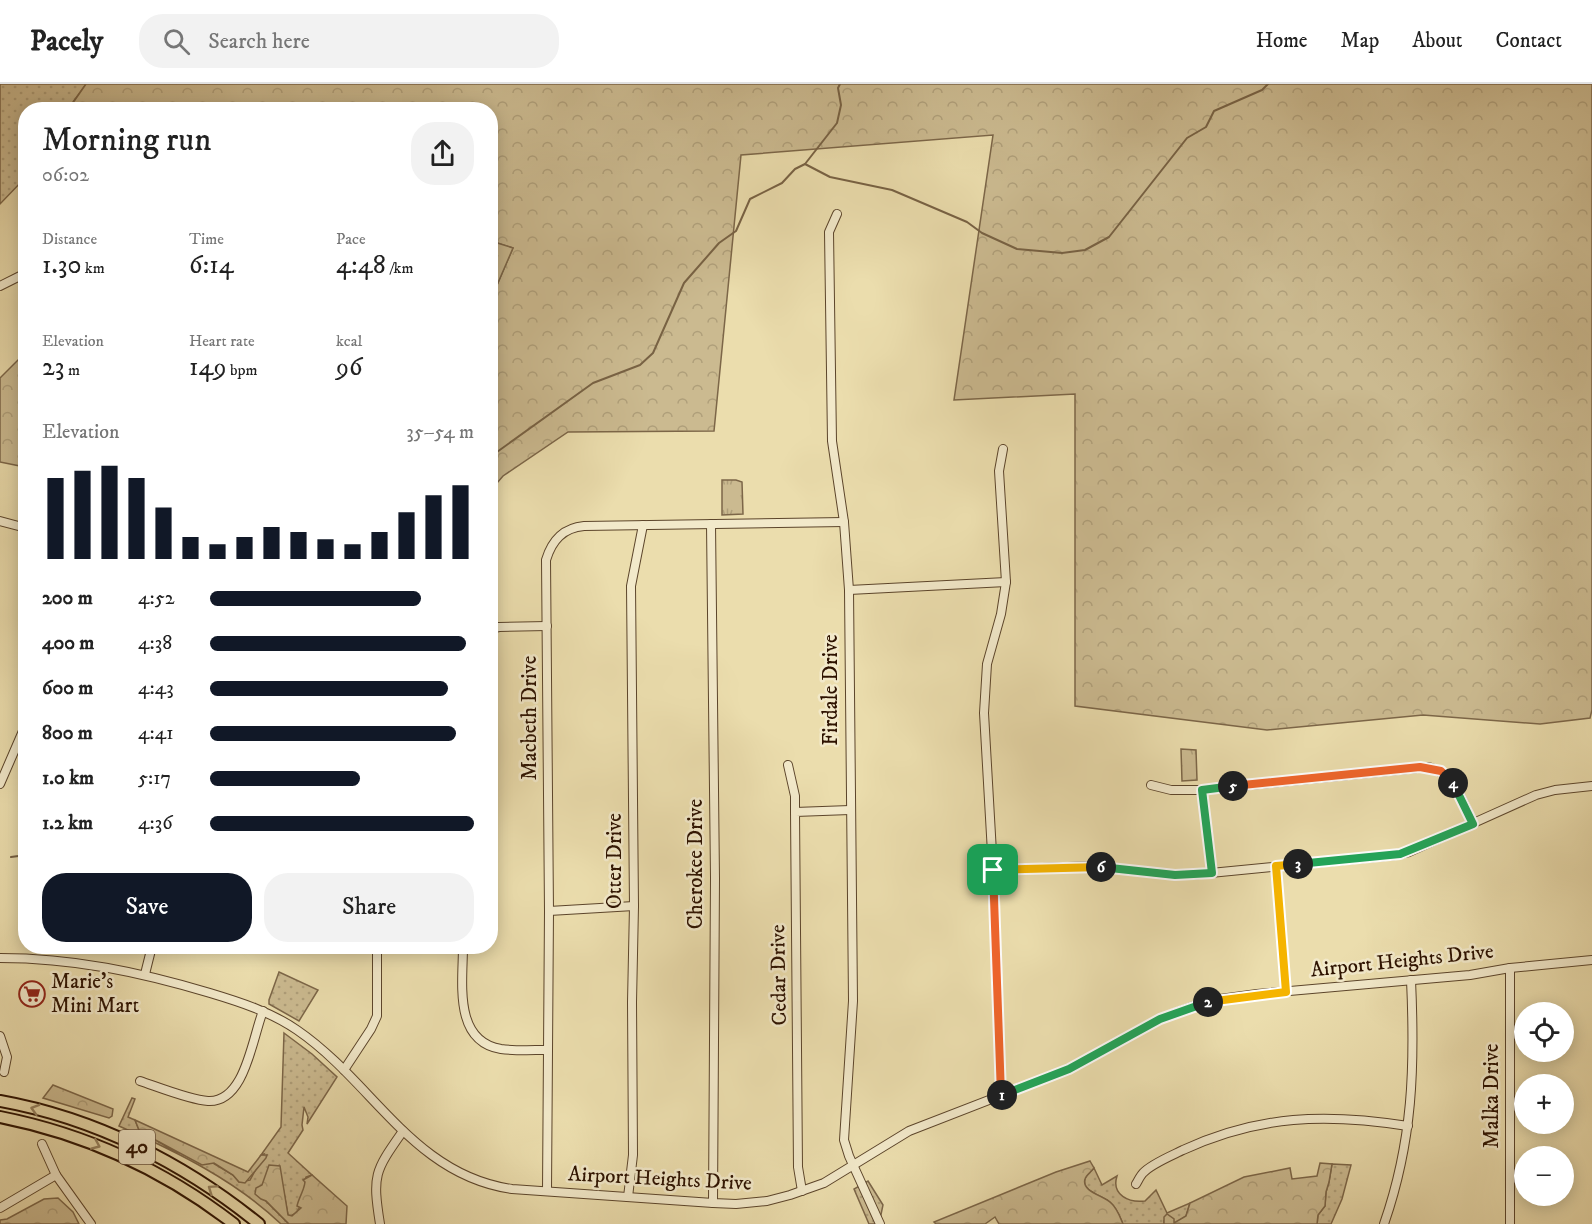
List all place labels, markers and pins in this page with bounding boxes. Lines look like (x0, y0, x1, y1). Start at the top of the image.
pin: 4 (1438, 768, 1468, 798)
pin: 5 (1218, 771, 1248, 801)
pin (967, 844, 1018, 895)
pin: 3 (1283, 849, 1313, 879)
pin: 6 (1086, 852, 1116, 882)
place label: Marie's Mini Mart (51, 969, 139, 1019)
supermarket icon: Marie's Mini Mart (17, 979, 47, 1009)
pin: 2 (1193, 987, 1223, 1017)
pin: 1 (987, 1080, 1017, 1110)

